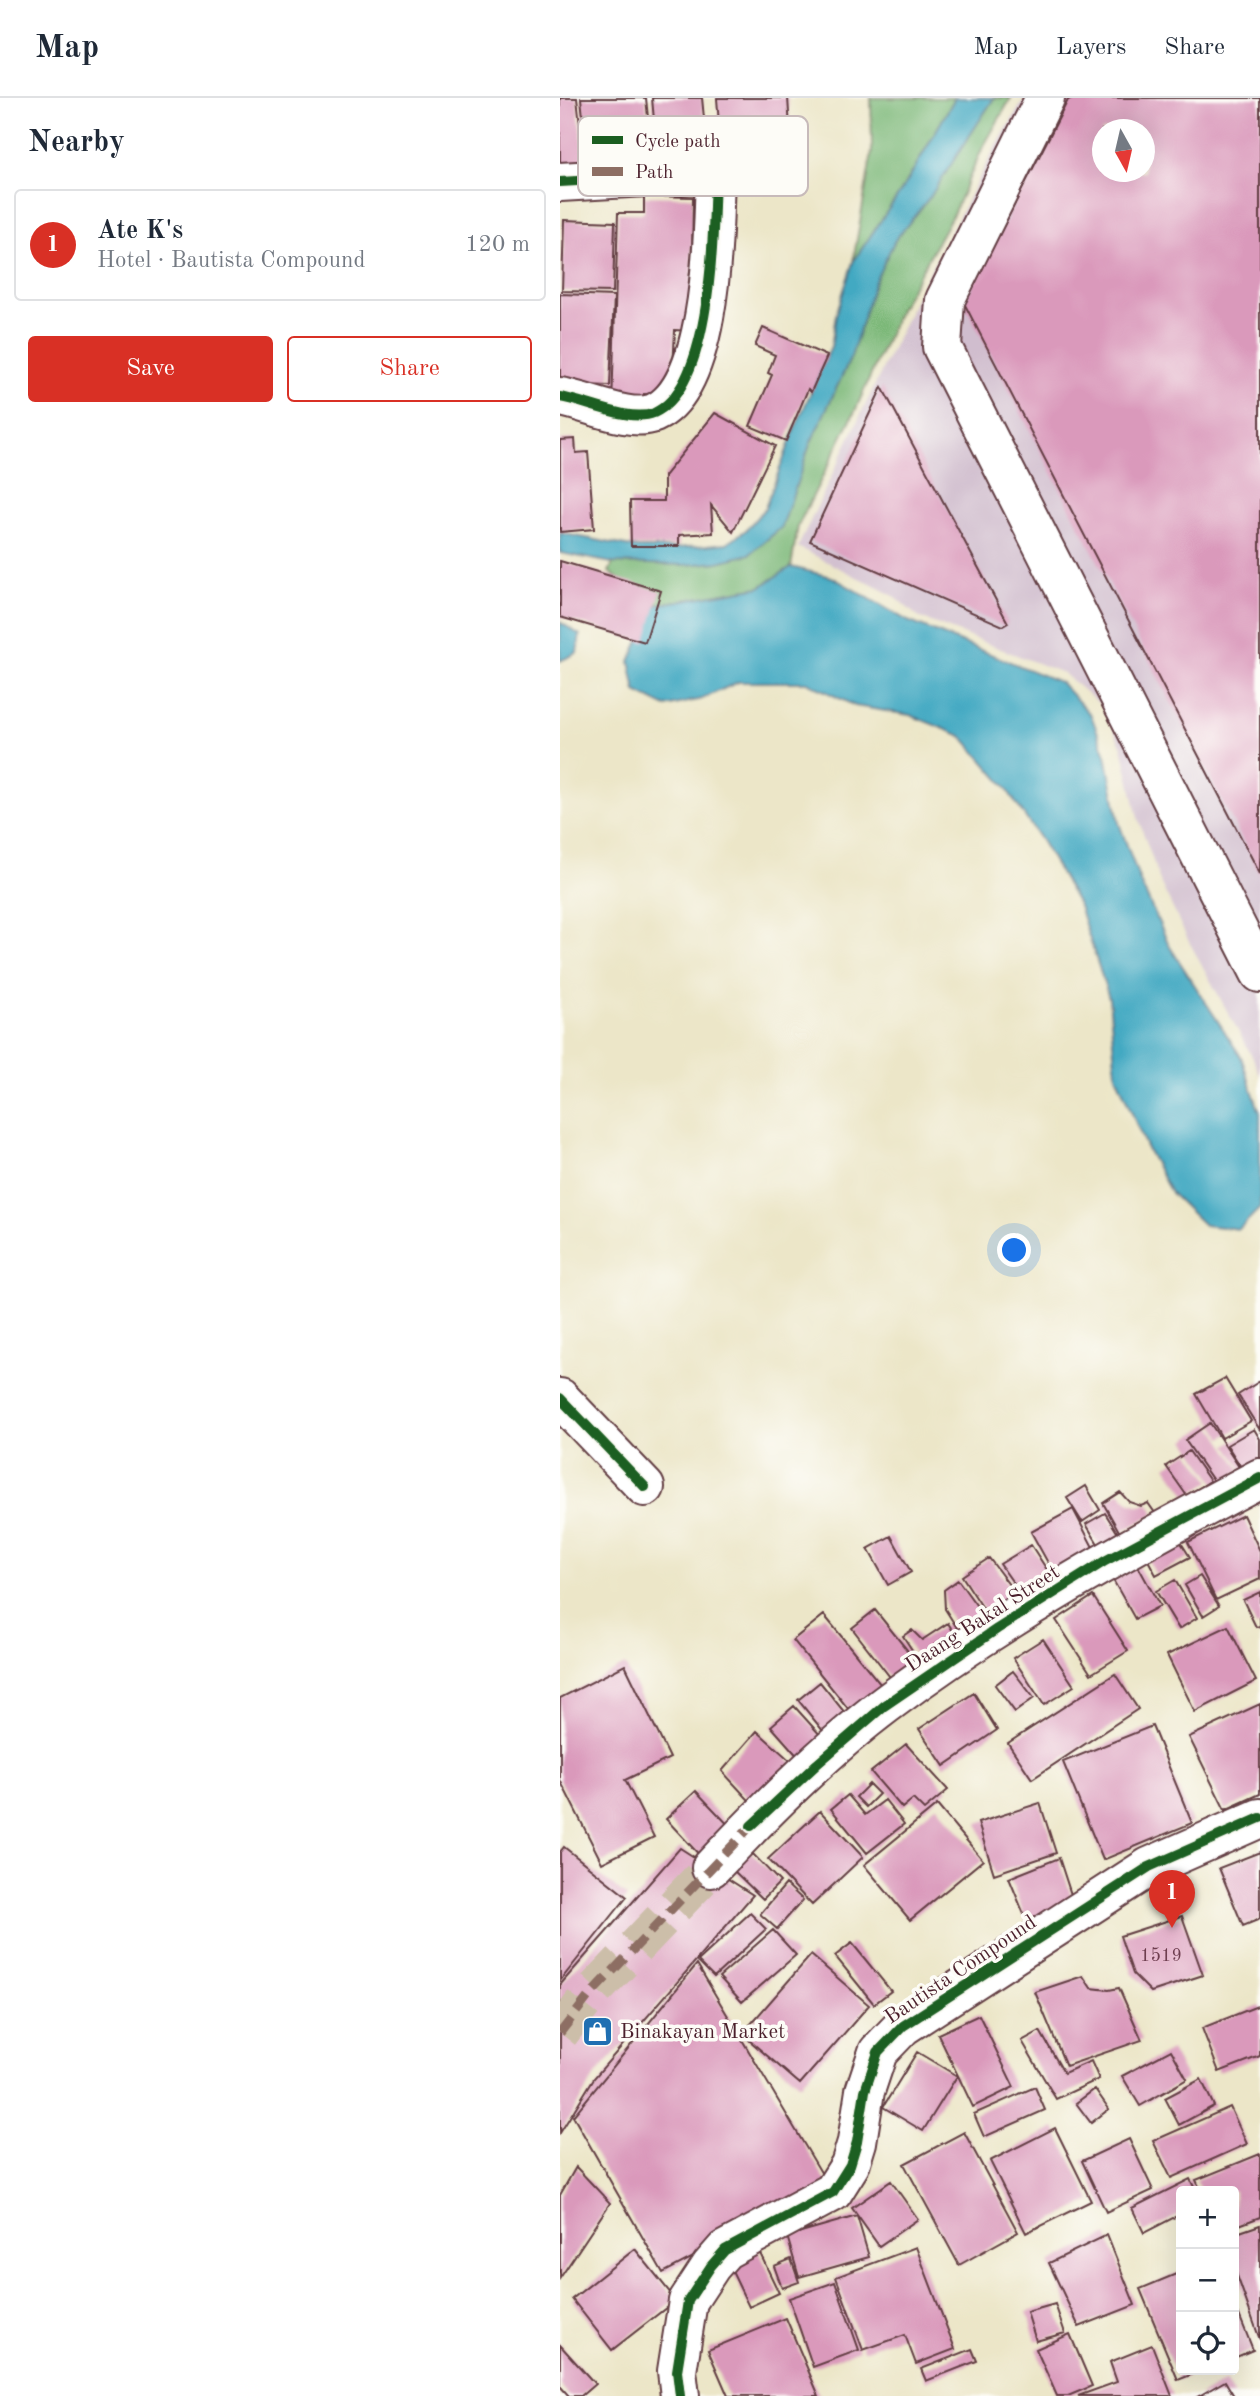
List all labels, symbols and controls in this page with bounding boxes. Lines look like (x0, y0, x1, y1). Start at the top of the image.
text: Map (35, 32, 99, 65)
text: Map (974, 36, 1018, 60)
text: Layers (1056, 36, 1126, 60)
text: Share (1164, 36, 1225, 60)
legend (578, 116, 808, 196)
north arrow (1092, 119, 1155, 182)
text: Nearby (28, 128, 125, 158)
text: Cycle path (635, 133, 721, 152)
text: Path (635, 164, 673, 183)
text: Ate K's (97, 218, 183, 244)
text: 1 (46, 233, 60, 256)
text: 120 m (465, 233, 530, 256)
text: Hotel · Bautista Compound (97, 249, 365, 272)
button: Save (28, 336, 273, 402)
button: Share (287, 336, 532, 402)
your location (997, 1233, 1031, 1267)
street label: Daang Bakal Street (902, 1562, 1064, 1677)
pin: 1 (1149, 1870, 1195, 1928)
street label: Bautista Compound (881, 1912, 1040, 2029)
house number: 1519 (1140, 1947, 1182, 1965)
shop icon: Binakayan Market (580, 2014, 614, 2048)
place label: Binakayan Market (620, 2022, 785, 2043)
map controls (1176, 2186, 1239, 2375)
button: + (1176, 2186, 1239, 2249)
button: − (1176, 2249, 1239, 2312)
button: locate (1176, 2312, 1239, 2375)

